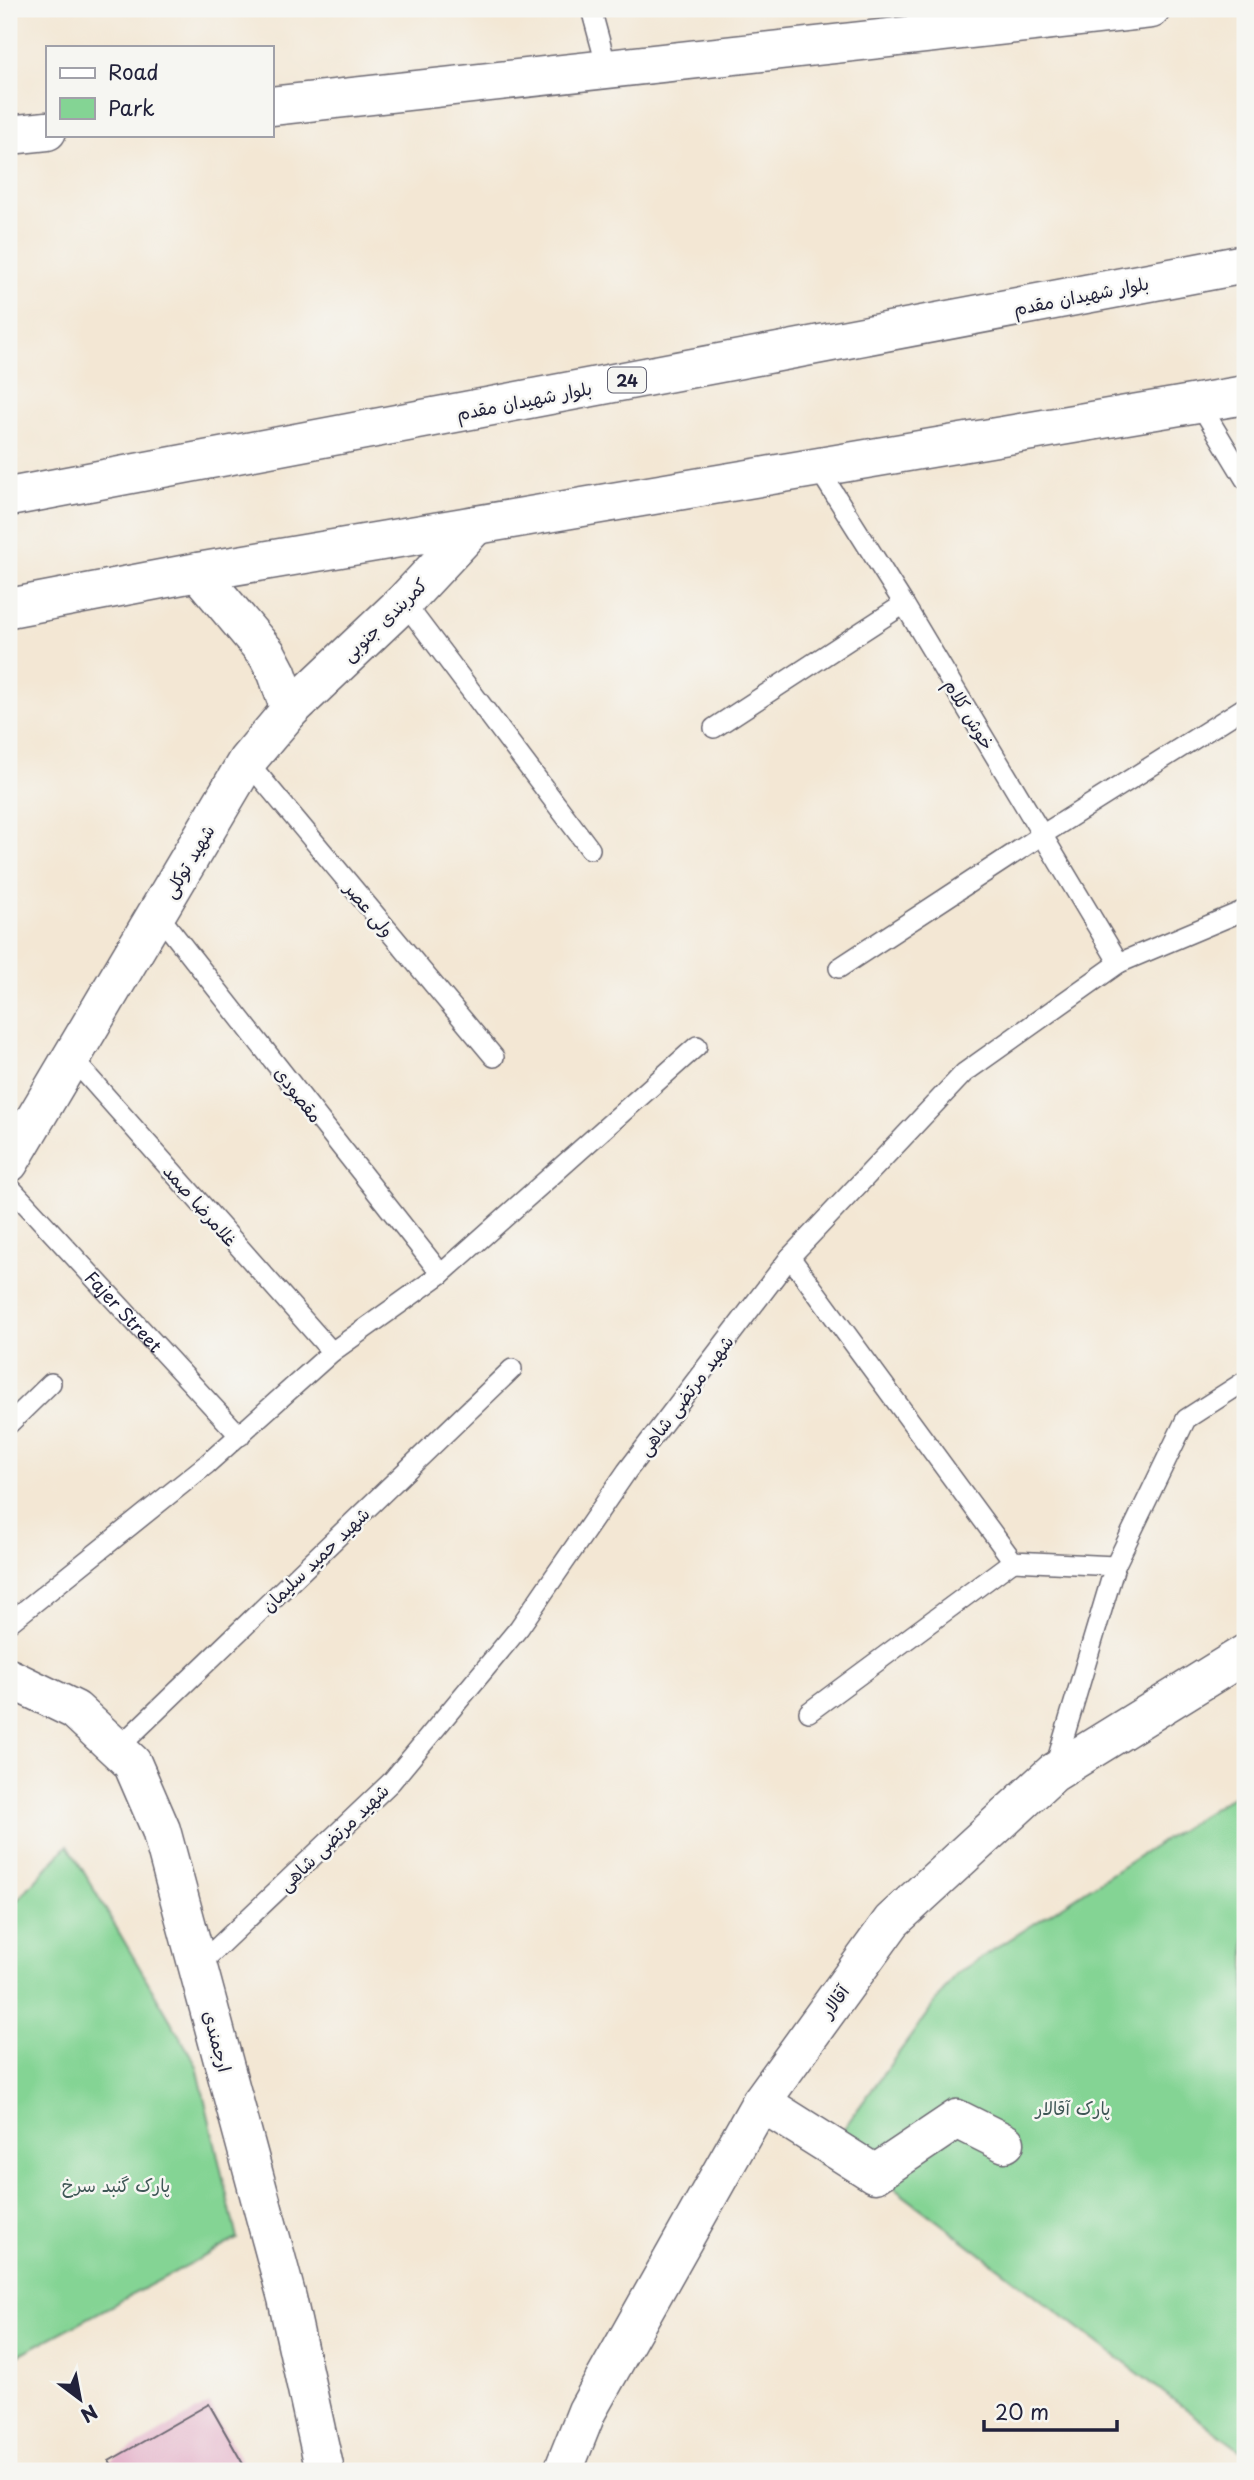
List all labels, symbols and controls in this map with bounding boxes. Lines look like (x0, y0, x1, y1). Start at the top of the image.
legend (46, 46, 273, 136)
text: Road (108, 55, 159, 87)
text: Park (108, 91, 155, 123)
street label: بلوار شهیدان مقدم (1011, 269, 1151, 323)
road number: 24 (608, 368, 646, 392)
street label: بلوار شهیدان مقدم (454, 374, 594, 428)
street label: کمربندی جنوبی (335, 571, 433, 667)
street label: خوش کلام (936, 673, 1002, 756)
street label: شهید توکلی (155, 819, 221, 903)
street label: ولی عصر (338, 874, 401, 942)
street label: مقصودی (268, 1060, 330, 1128)
street label: غلامرضا صمد (158, 1158, 244, 1252)
street label: Fajer Street (80, 1264, 169, 1358)
street label: شهید مرتضی شاهی (631, 1329, 739, 1461)
street label: شهید حمید سلیمان (255, 1500, 375, 1618)
street label: شهید مرتضی شاهی (272, 1777, 394, 1897)
street label: آقالار (812, 1978, 856, 2024)
street label: ارجمندی (197, 2007, 239, 2075)
park label: پارک آقالار (1033, 2094, 1111, 2121)
park label: پارک گنبد سرخ (62, 2171, 170, 2198)
north arrow (46, 2364, 116, 2434)
scale bar (984, 2389, 1118, 2433)
text: 20 m (995, 2395, 1049, 2427)
text: N (76, 2398, 103, 2430)

